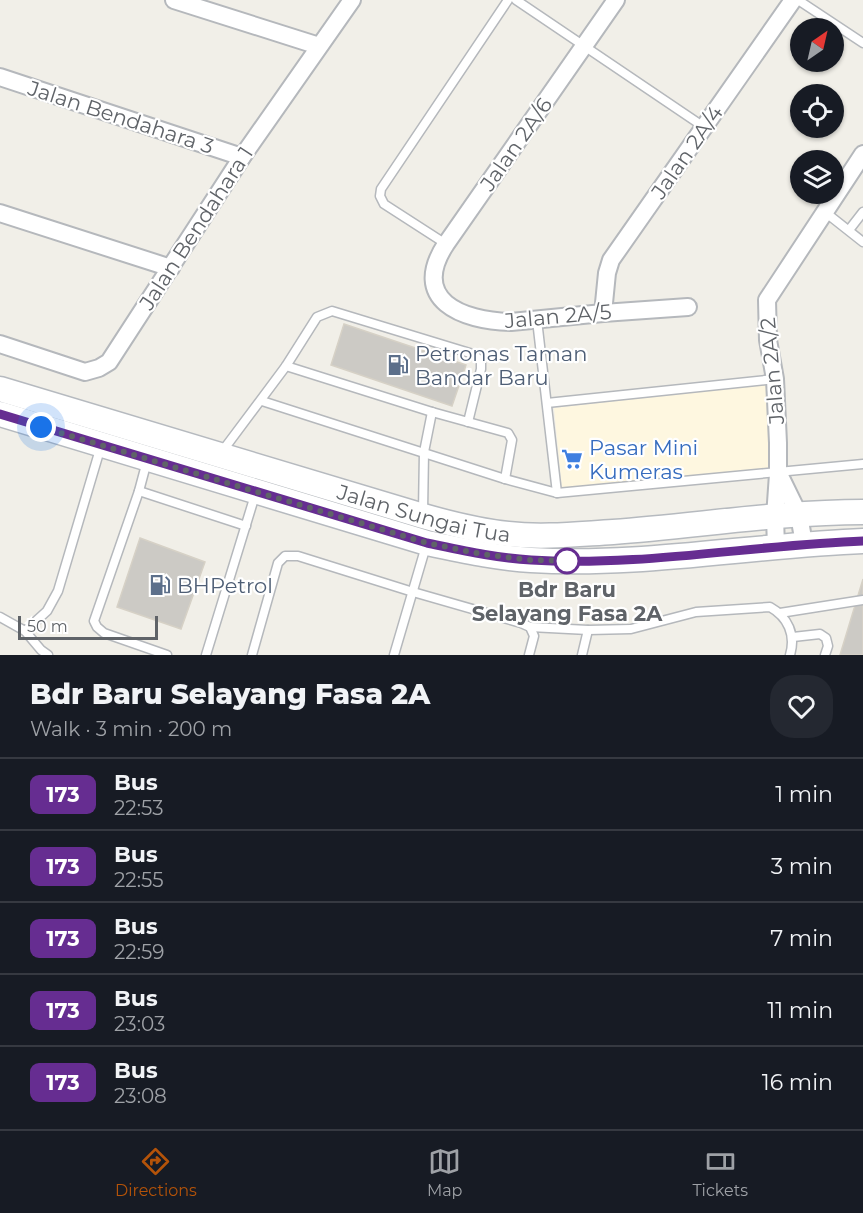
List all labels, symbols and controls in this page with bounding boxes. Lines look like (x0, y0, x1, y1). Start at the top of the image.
north arrow (790, 18, 844, 72)
map controls (790, 18, 844, 204)
street label: Jalan Bendahara 3 (24, 75, 217, 159)
button: locate (790, 84, 844, 138)
street label: Jalan 2A/6 (474, 93, 557, 196)
street label: Jalan 2A/4 (645, 101, 728, 204)
street label: Jalan Bendahara 1 (133, 142, 258, 315)
button: layers (790, 150, 844, 204)
street label: Jalan 2A/5 (503, 299, 613, 333)
street label: Jalan 2A/2 (755, 316, 789, 426)
place label: Petronas Taman Bandar Baru (415, 341, 587, 390)
fuel station icon: Petronas Taman Bandar Baru (386, 353, 410, 377)
your location (26, 412, 56, 442)
place label: Pasar Mini Kumeras (589, 435, 698, 484)
supermarket icon: Pasar Mini Kumeras (560, 447, 584, 471)
street label: Jalan Sungai Tua (333, 478, 512, 547)
marker: Bdr Baru Selayang Fasa 2A (554, 548, 580, 574)
fuel station icon: BHPetrol (148, 573, 172, 597)
place label: BHPetrol (177, 573, 273, 598)
place label: Bdr Baru Selayang Fasa 2A (472, 577, 663, 626)
scale bar (18, 613, 158, 640)
text: 50 m (27, 617, 68, 636)
button: heart (770, 675, 833, 738)
text: Bdr Baru Selayang Fasa 2A (30, 677, 430, 711)
text: Walk · 3 min · 200 m (30, 717, 232, 741)
text: Bus (114, 769, 158, 796)
text: 1 min (775, 781, 833, 808)
text: 173 (46, 782, 80, 807)
text: 22:53 (114, 796, 163, 820)
text: Bus (114, 841, 158, 868)
text: 3 min (771, 853, 833, 880)
text: 173 (46, 854, 80, 879)
text: 22:55 (114, 868, 164, 892)
text: Bus (114, 913, 158, 940)
text: 7 min (770, 925, 833, 952)
text: 173 (46, 926, 80, 951)
text: 22:59 (114, 940, 164, 964)
text: Bus (114, 985, 158, 1012)
text: 11 min (767, 997, 833, 1024)
text: 173 (46, 998, 80, 1023)
text: 23:03 (114, 1012, 165, 1036)
text: Bus (114, 1057, 158, 1084)
text: 16 min (762, 1069, 833, 1096)
text: 173 (46, 1070, 80, 1095)
text: 23:08 (114, 1084, 167, 1108)
tab: Directions (115, 1145, 197, 1200)
tab: Map (427, 1145, 462, 1200)
tab: Tickets (692, 1145, 748, 1200)

